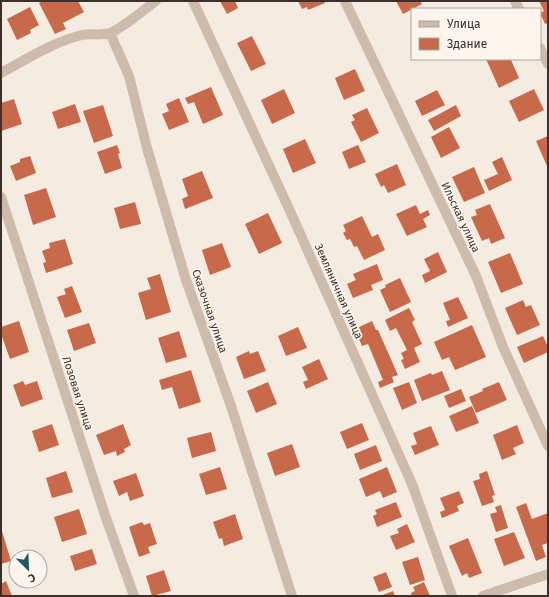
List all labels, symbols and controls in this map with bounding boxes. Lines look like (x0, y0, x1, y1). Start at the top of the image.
legend (411, 8, 541, 60)
text: Улица (447, 17, 481, 31)
text: Здание (447, 37, 487, 51)
street label: Ильская улица (439, 180, 482, 254)
street label: Земляничная улица (312, 242, 365, 341)
street label: Сказочная улица (189, 268, 230, 355)
street label: Лозовая улица (59, 355, 96, 432)
north arrow (8, 549, 48, 589)
text: С (26, 570, 37, 585)

